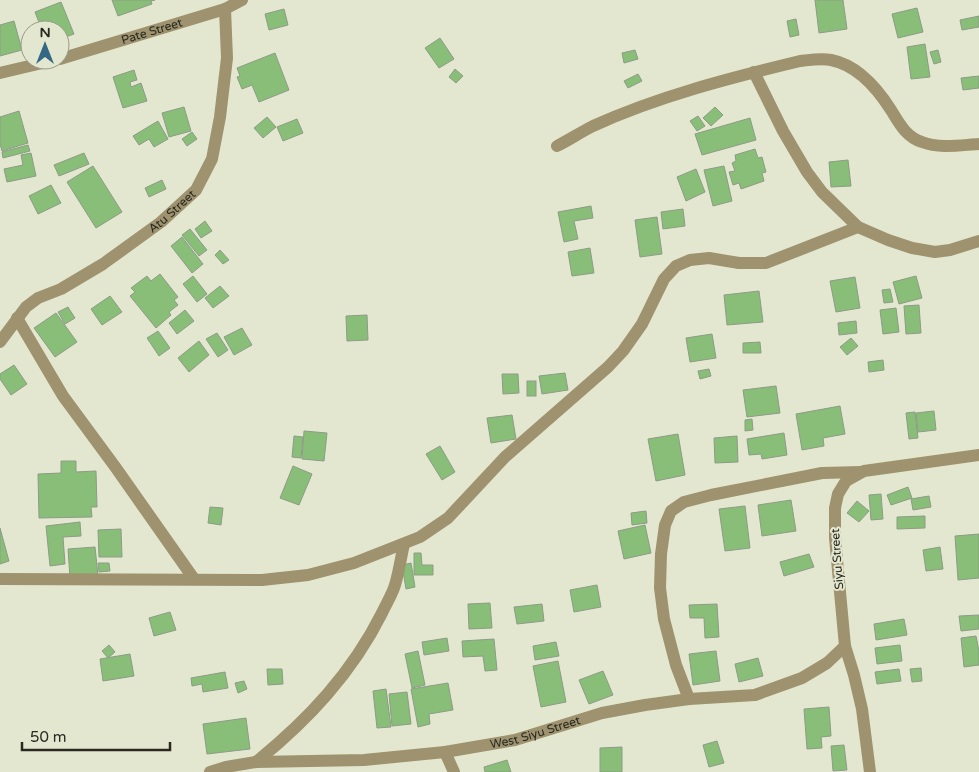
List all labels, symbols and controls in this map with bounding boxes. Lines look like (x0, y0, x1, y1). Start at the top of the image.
street label: Pate Street (120, 15, 185, 47)
north arrow (20, 20, 70, 70)
text: N (39, 24, 51, 41)
street label: Atu Street (146, 187, 199, 236)
street label: Siyu Street (828, 527, 846, 590)
street label: West Siyu Street (489, 713, 582, 751)
scale bar (22, 720, 170, 752)
text: 50 m (30, 728, 67, 746)

